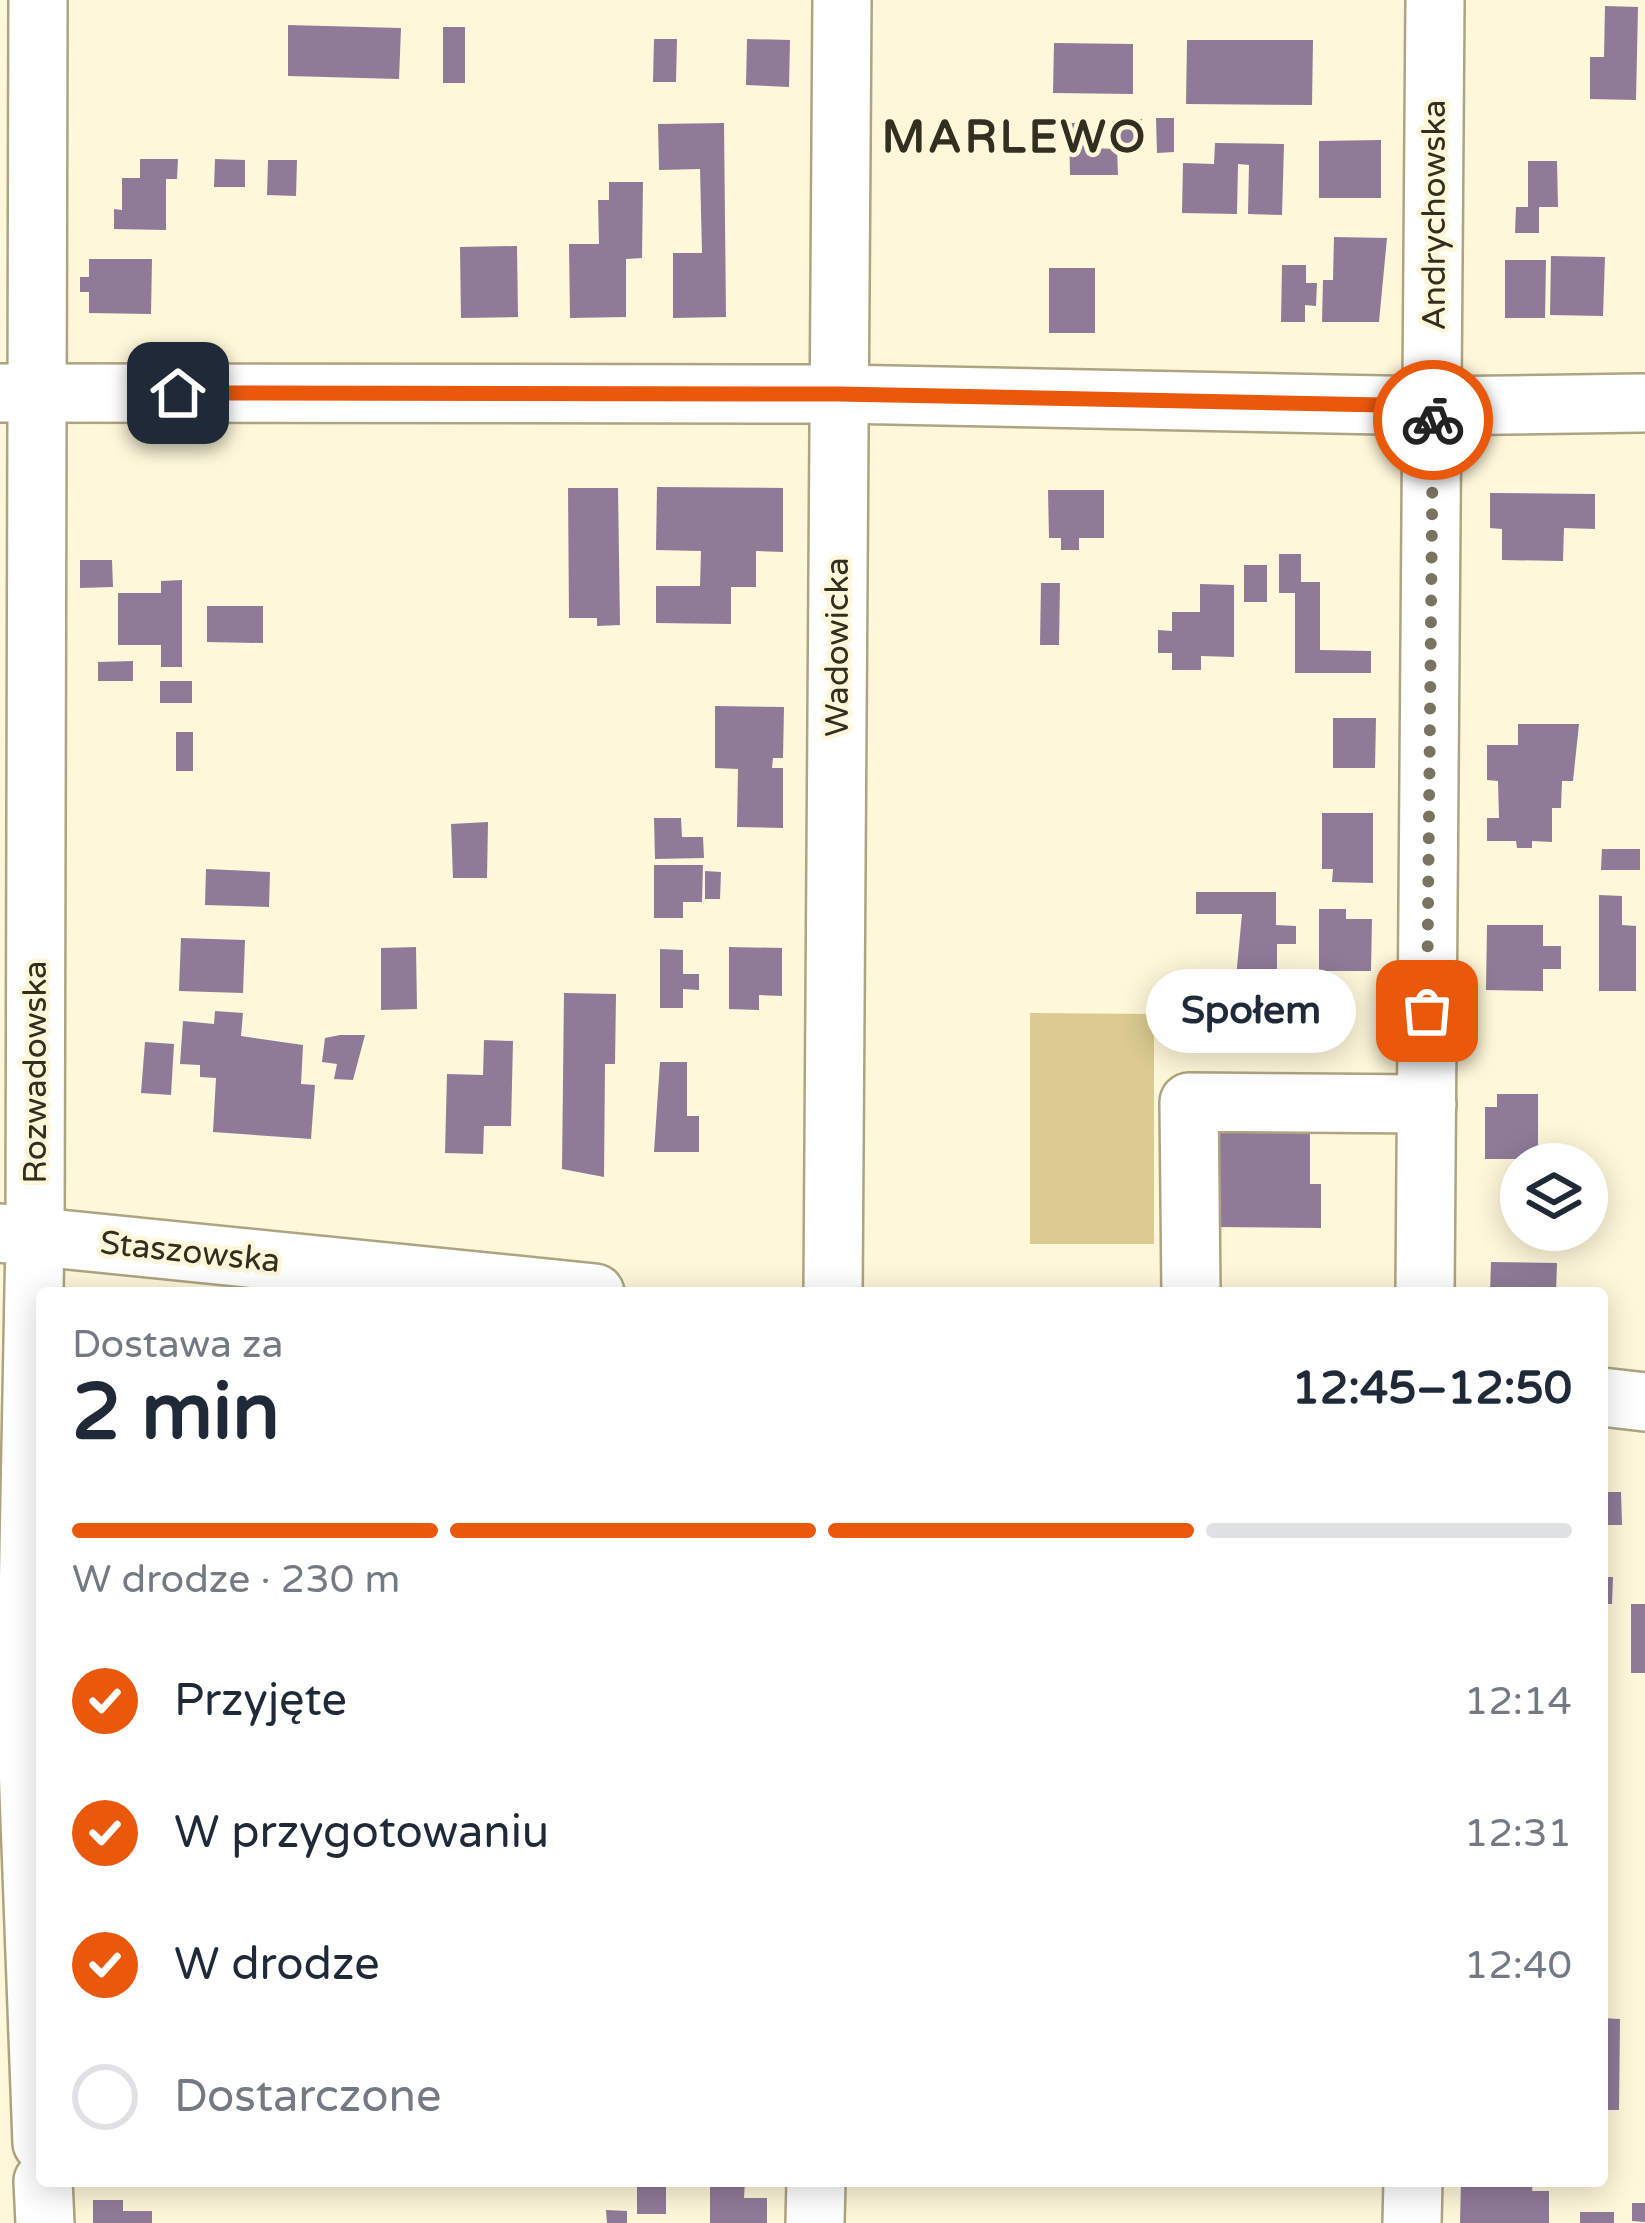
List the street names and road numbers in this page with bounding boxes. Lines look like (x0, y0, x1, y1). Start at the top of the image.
street label: Andrychowska (1415, 99, 1454, 331)
street label: Wadowicka (818, 557, 857, 737)
street label: Rozwadowska (16, 960, 55, 1184)
street label: Staszowska (98, 1223, 282, 1281)

